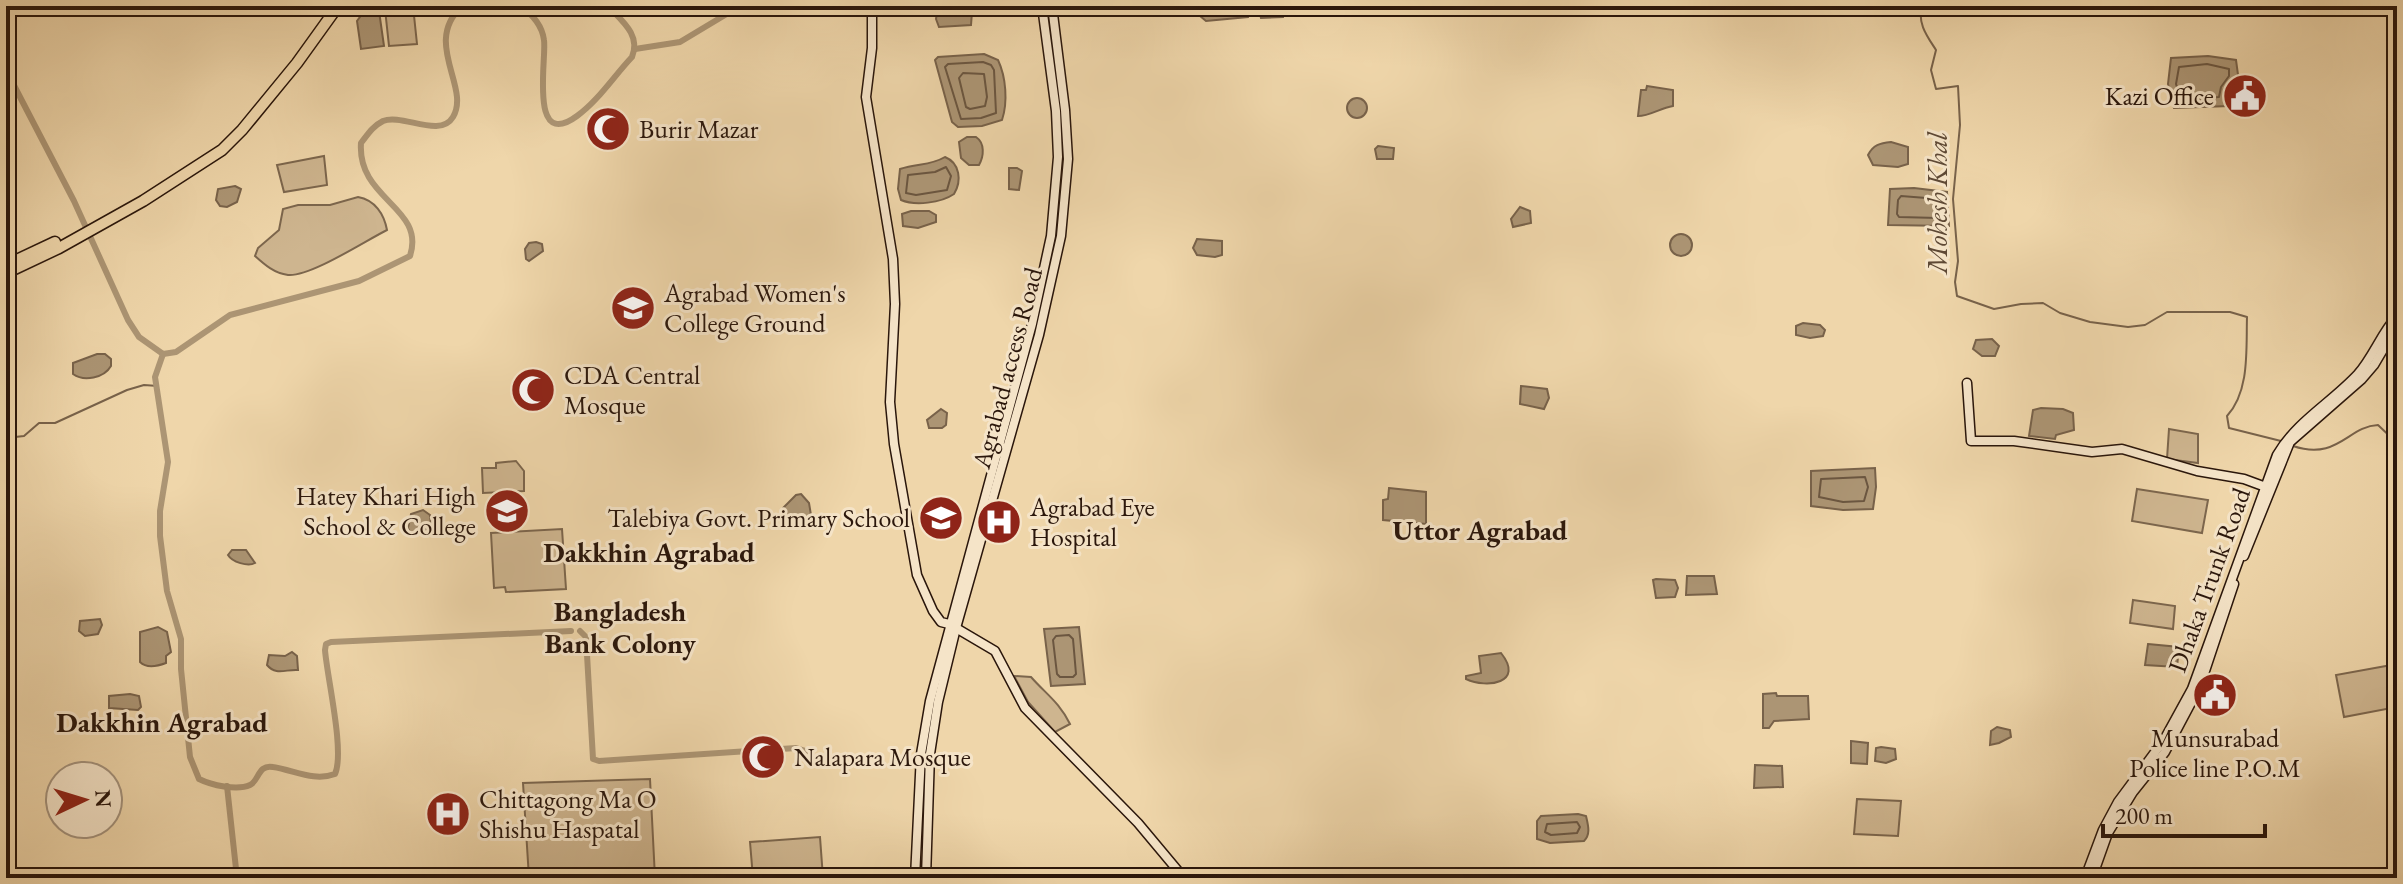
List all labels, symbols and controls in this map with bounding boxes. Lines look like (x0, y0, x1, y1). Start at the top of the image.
public building icon: Kazi Office (2221, 72, 2269, 120)
place label: Kazi Office (2105, 79, 2214, 113)
mosque icon: Burir Mazar (584, 105, 632, 153)
place label: Burir Mazar (639, 112, 759, 146)
water label: Mohesh Khal (1919, 131, 1955, 276)
street label: Agrabad access Road (964, 263, 1050, 473)
place label: Agrabad Women's College Ground (663, 276, 846, 340)
school or university icon: Agrabad Women's College Ground (609, 284, 657, 332)
place label: CDA Central Mosque (564, 358, 700, 422)
mosque icon: CDA Central Mosque (509, 366, 557, 414)
place label: Hatey Khari High School & College (296, 479, 476, 543)
street label: Dhaka Trunk Road (2160, 482, 2258, 677)
school or university icon: Hatey Khari High School & College (483, 487, 531, 535)
place label: Agrabad Eye Hospital (1029, 490, 1155, 554)
school or university icon: Talebiya Govt. Primary School (917, 494, 965, 542)
hospital icon: Agrabad Eye Hospital (975, 498, 1023, 546)
place label: Talebiya Govt. Primary School (607, 501, 910, 535)
district label: Uttor Agrabad (1392, 512, 1568, 548)
district label: Dakkhin Agrabad (543, 534, 755, 570)
district label: Bangladesh Bank Colony (544, 593, 696, 661)
public building icon: Munsurabad Police line P.O.M (2191, 671, 2239, 719)
district label: Dakkhin Agrabad (56, 704, 268, 740)
place label: Munsurabad Police line P.O.M (2129, 721, 2301, 785)
mosque icon: Nalapara Mosque (739, 733, 787, 781)
place label: Nalapara Mosque (794, 740, 971, 774)
north arrow (44, 760, 124, 840)
place label: Chittagong Ma O Shishu Haspatal (479, 782, 657, 846)
scale bar (2103, 788, 2265, 838)
text: N (88, 789, 119, 809)
hospital icon: Chittagong Ma O Shishu Haspatal (424, 790, 472, 838)
text: 200 m (2115, 800, 2173, 831)

